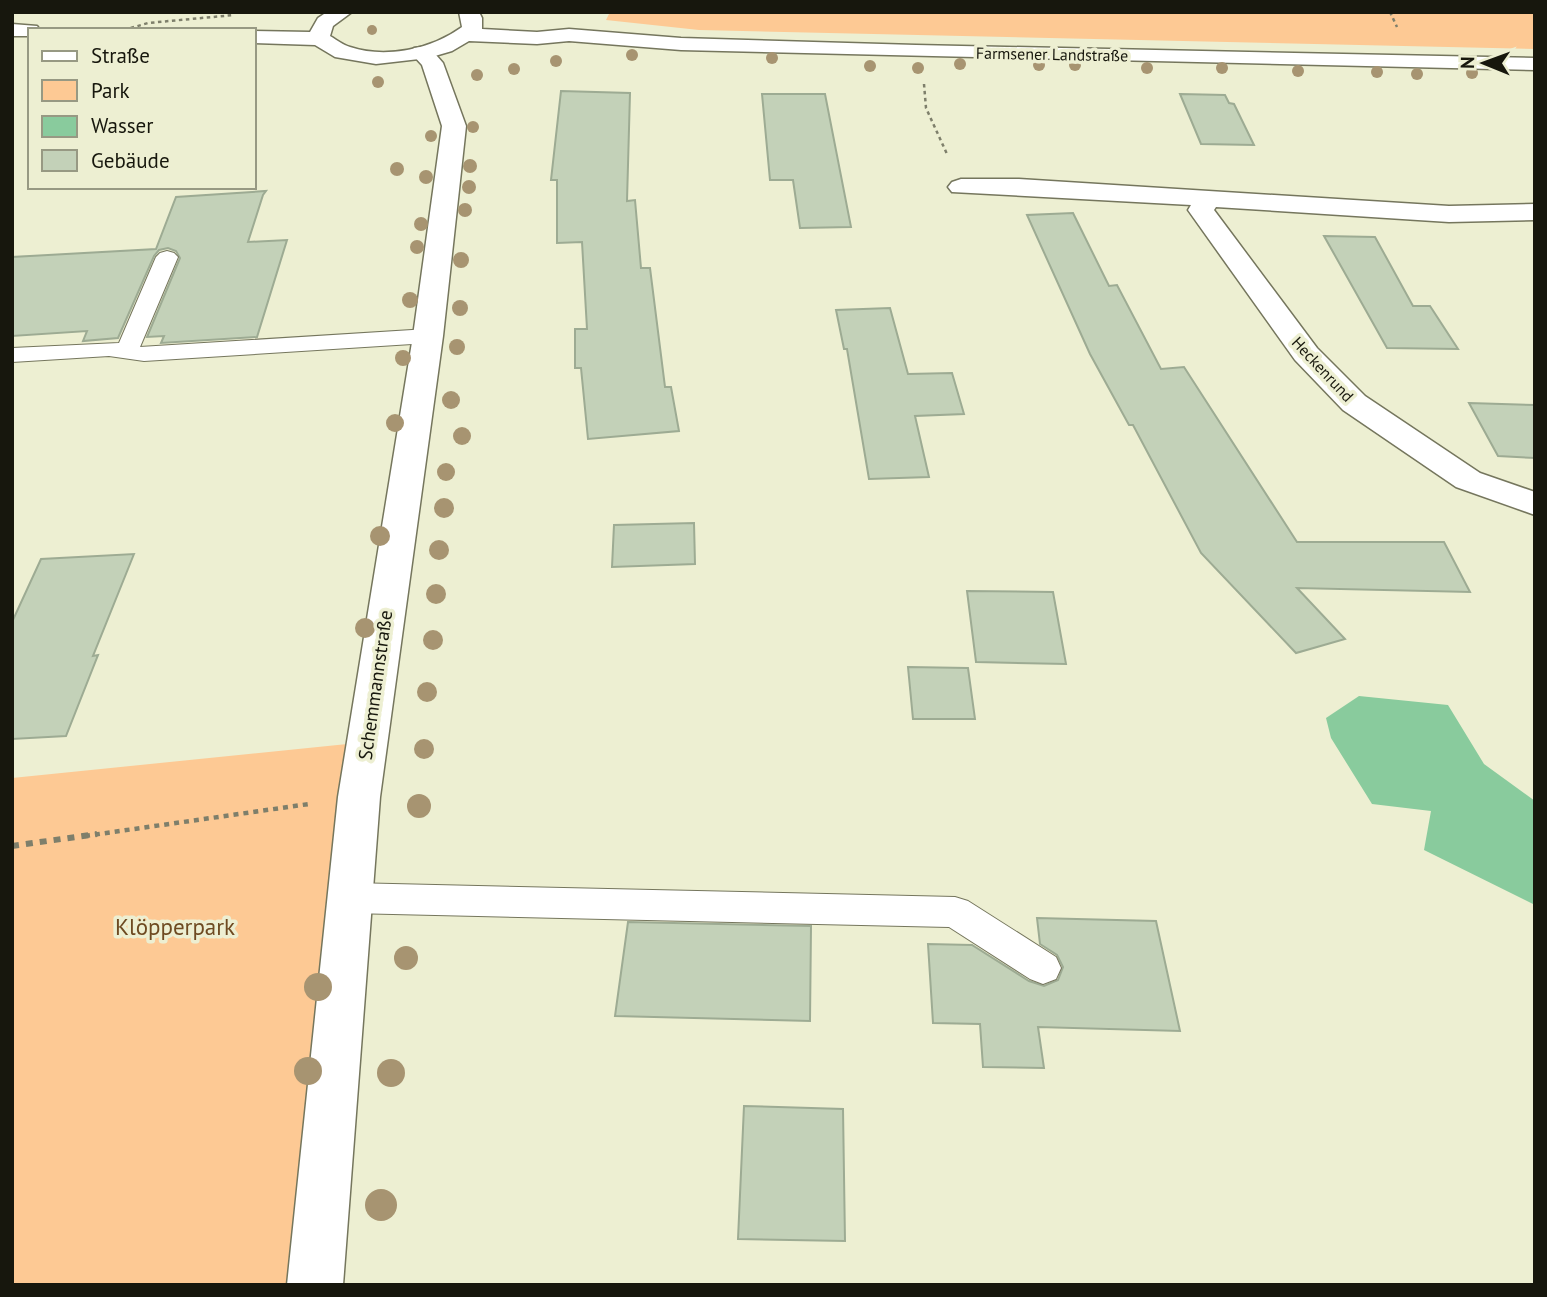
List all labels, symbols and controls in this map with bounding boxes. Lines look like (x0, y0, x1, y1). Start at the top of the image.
legend (28, 28, 256, 189)
north arrow (1449, 28, 1519, 98)
text: Straße (91, 42, 150, 69)
street label: Farmsener Landstraße (976, 43, 1128, 65)
text: N (1455, 56, 1479, 69)
text: Park (91, 77, 130, 104)
text: Wasser (91, 112, 153, 139)
text: Gebäude (91, 147, 170, 174)
street label: Heckenrund (1288, 332, 1358, 406)
street label: Schemmannstraße (353, 609, 397, 761)
park label: Klöpperpark (115, 912, 235, 941)

